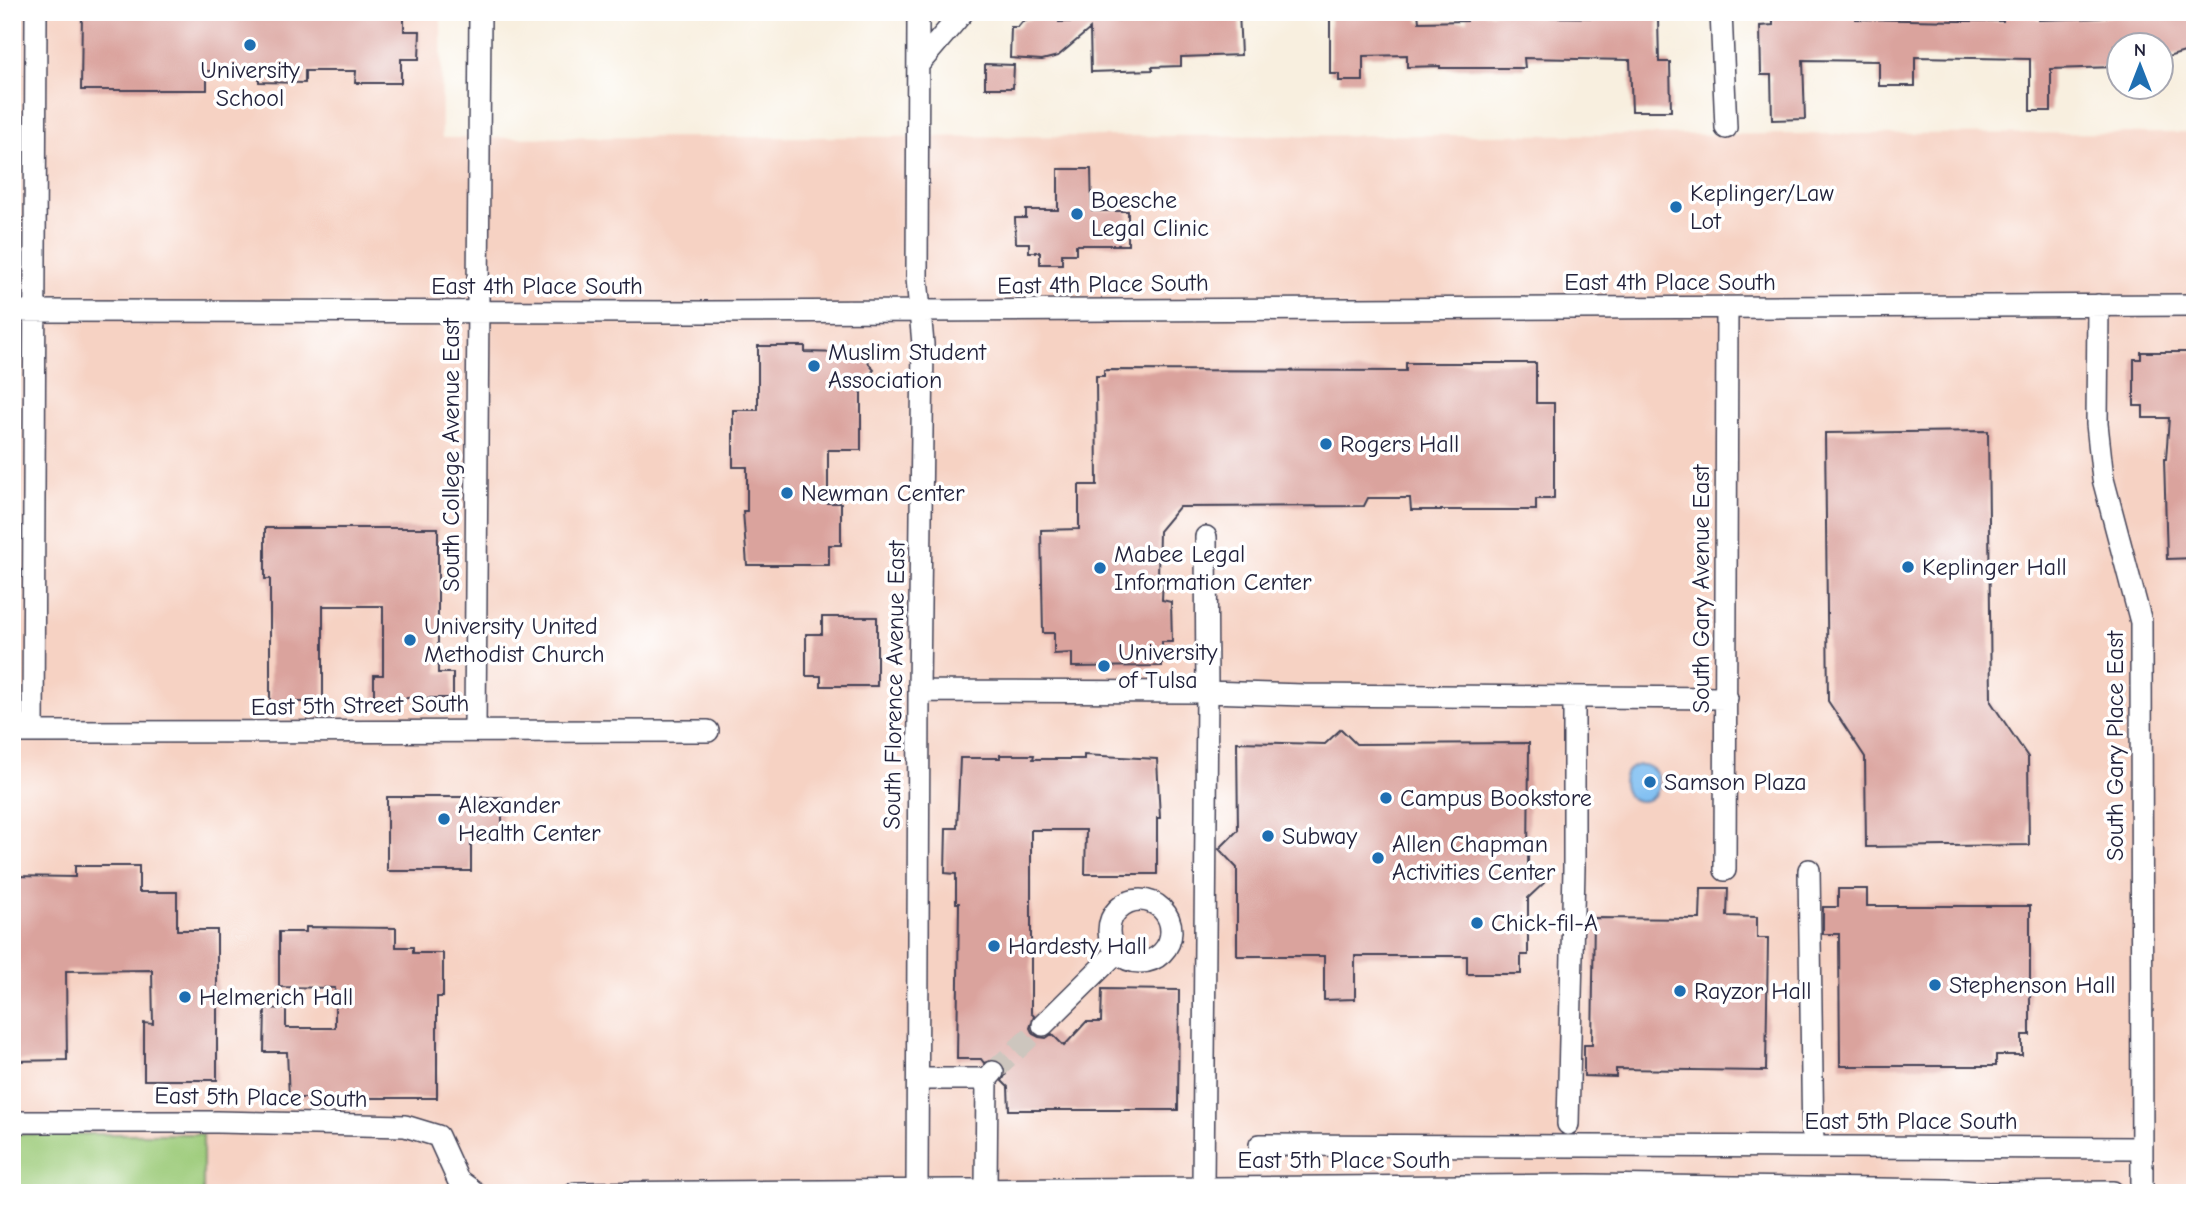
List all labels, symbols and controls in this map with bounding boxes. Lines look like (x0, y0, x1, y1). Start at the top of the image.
north arrow (2106, 32, 2176, 102)
marker: University School (242, 37, 258, 53)
text: N (2134, 39, 2146, 61)
place label: University School (200, 56, 300, 112)
place label: Keplinger/Law Lot (1690, 179, 1834, 235)
place label: Boesche Legal Clinic (1091, 186, 1209, 242)
marker: Keplinger/Law Lot (1668, 199, 1684, 215)
marker: Boesche Legal Clinic (1069, 206, 1085, 222)
street label: East 4th Place South (997, 268, 1209, 300)
street label: East 4th Place South (1564, 268, 1776, 296)
street label: East 4th Place South (431, 272, 643, 300)
street label: South College Avenue East (437, 317, 465, 592)
place label: Muslim Student Association (828, 338, 987, 394)
marker: Muslim Student Association (806, 358, 822, 374)
place label: Rogers Hall (1340, 430, 1459, 458)
marker: Rogers Hall (1318, 436, 1334, 452)
street label: South Gary Avenue East (1687, 464, 1715, 713)
place label: Newman Center (801, 479, 965, 507)
marker: Newman Center (779, 485, 795, 501)
street label: South Florence Avenue East (877, 539, 911, 829)
place label: Mabee Legal Information Center (1114, 540, 1312, 596)
place label: Keplinger Hall (1922, 553, 2067, 581)
marker: Keplinger Hall (1900, 559, 1916, 575)
marker: Mabee Legal Information Center (1092, 560, 1108, 576)
place label: University United Methodist Church (424, 612, 605, 668)
street label: South Gary Place East (2101, 630, 2129, 861)
marker: University United Methodist Church (402, 632, 418, 648)
place label: University of Tulsa (1118, 638, 1218, 694)
marker: University of Tulsa (1096, 658, 1112, 674)
street label: East 5th Street South (251, 689, 469, 721)
place label: Samson Plaza (1664, 768, 1807, 796)
marker: Samson Plaza (1642, 774, 1658, 790)
place label: Campus Bookstore (1400, 784, 1592, 812)
marker: Campus Bookstore (1378, 790, 1394, 806)
place label: Alexander Health Center (458, 791, 601, 847)
marker: Alexander Health Center (436, 811, 452, 827)
place label: Subway (1282, 822, 1357, 850)
marker: Subway (1260, 828, 1276, 844)
place label: Allen Chapman Activities Center (1392, 830, 1556, 886)
marker: Allen Chapman Activities Center (1370, 850, 1386, 866)
place label: Chick-fil-A (1491, 909, 1598, 937)
marker: Chick-fil-A (1469, 915, 1485, 931)
place label: Hardesty Hall (1008, 932, 1147, 960)
marker: Hardesty Hall (986, 938, 1002, 954)
place label: Stephenson Hall (1949, 971, 2116, 999)
place label: Rayzor Hall (1694, 977, 1811, 1005)
marker: Stephenson Hall (1927, 977, 1943, 993)
place label: Helmerich Hall (199, 983, 353, 1011)
marker: Rayzor Hall (1672, 983, 1688, 999)
marker: Helmerich Hall (177, 989, 193, 1005)
street label: East 5th Place South (154, 1081, 368, 1113)
street label: East 5th Place South (1804, 1107, 2018, 1135)
street label: East 5th Place South (1237, 1146, 1451, 1174)

